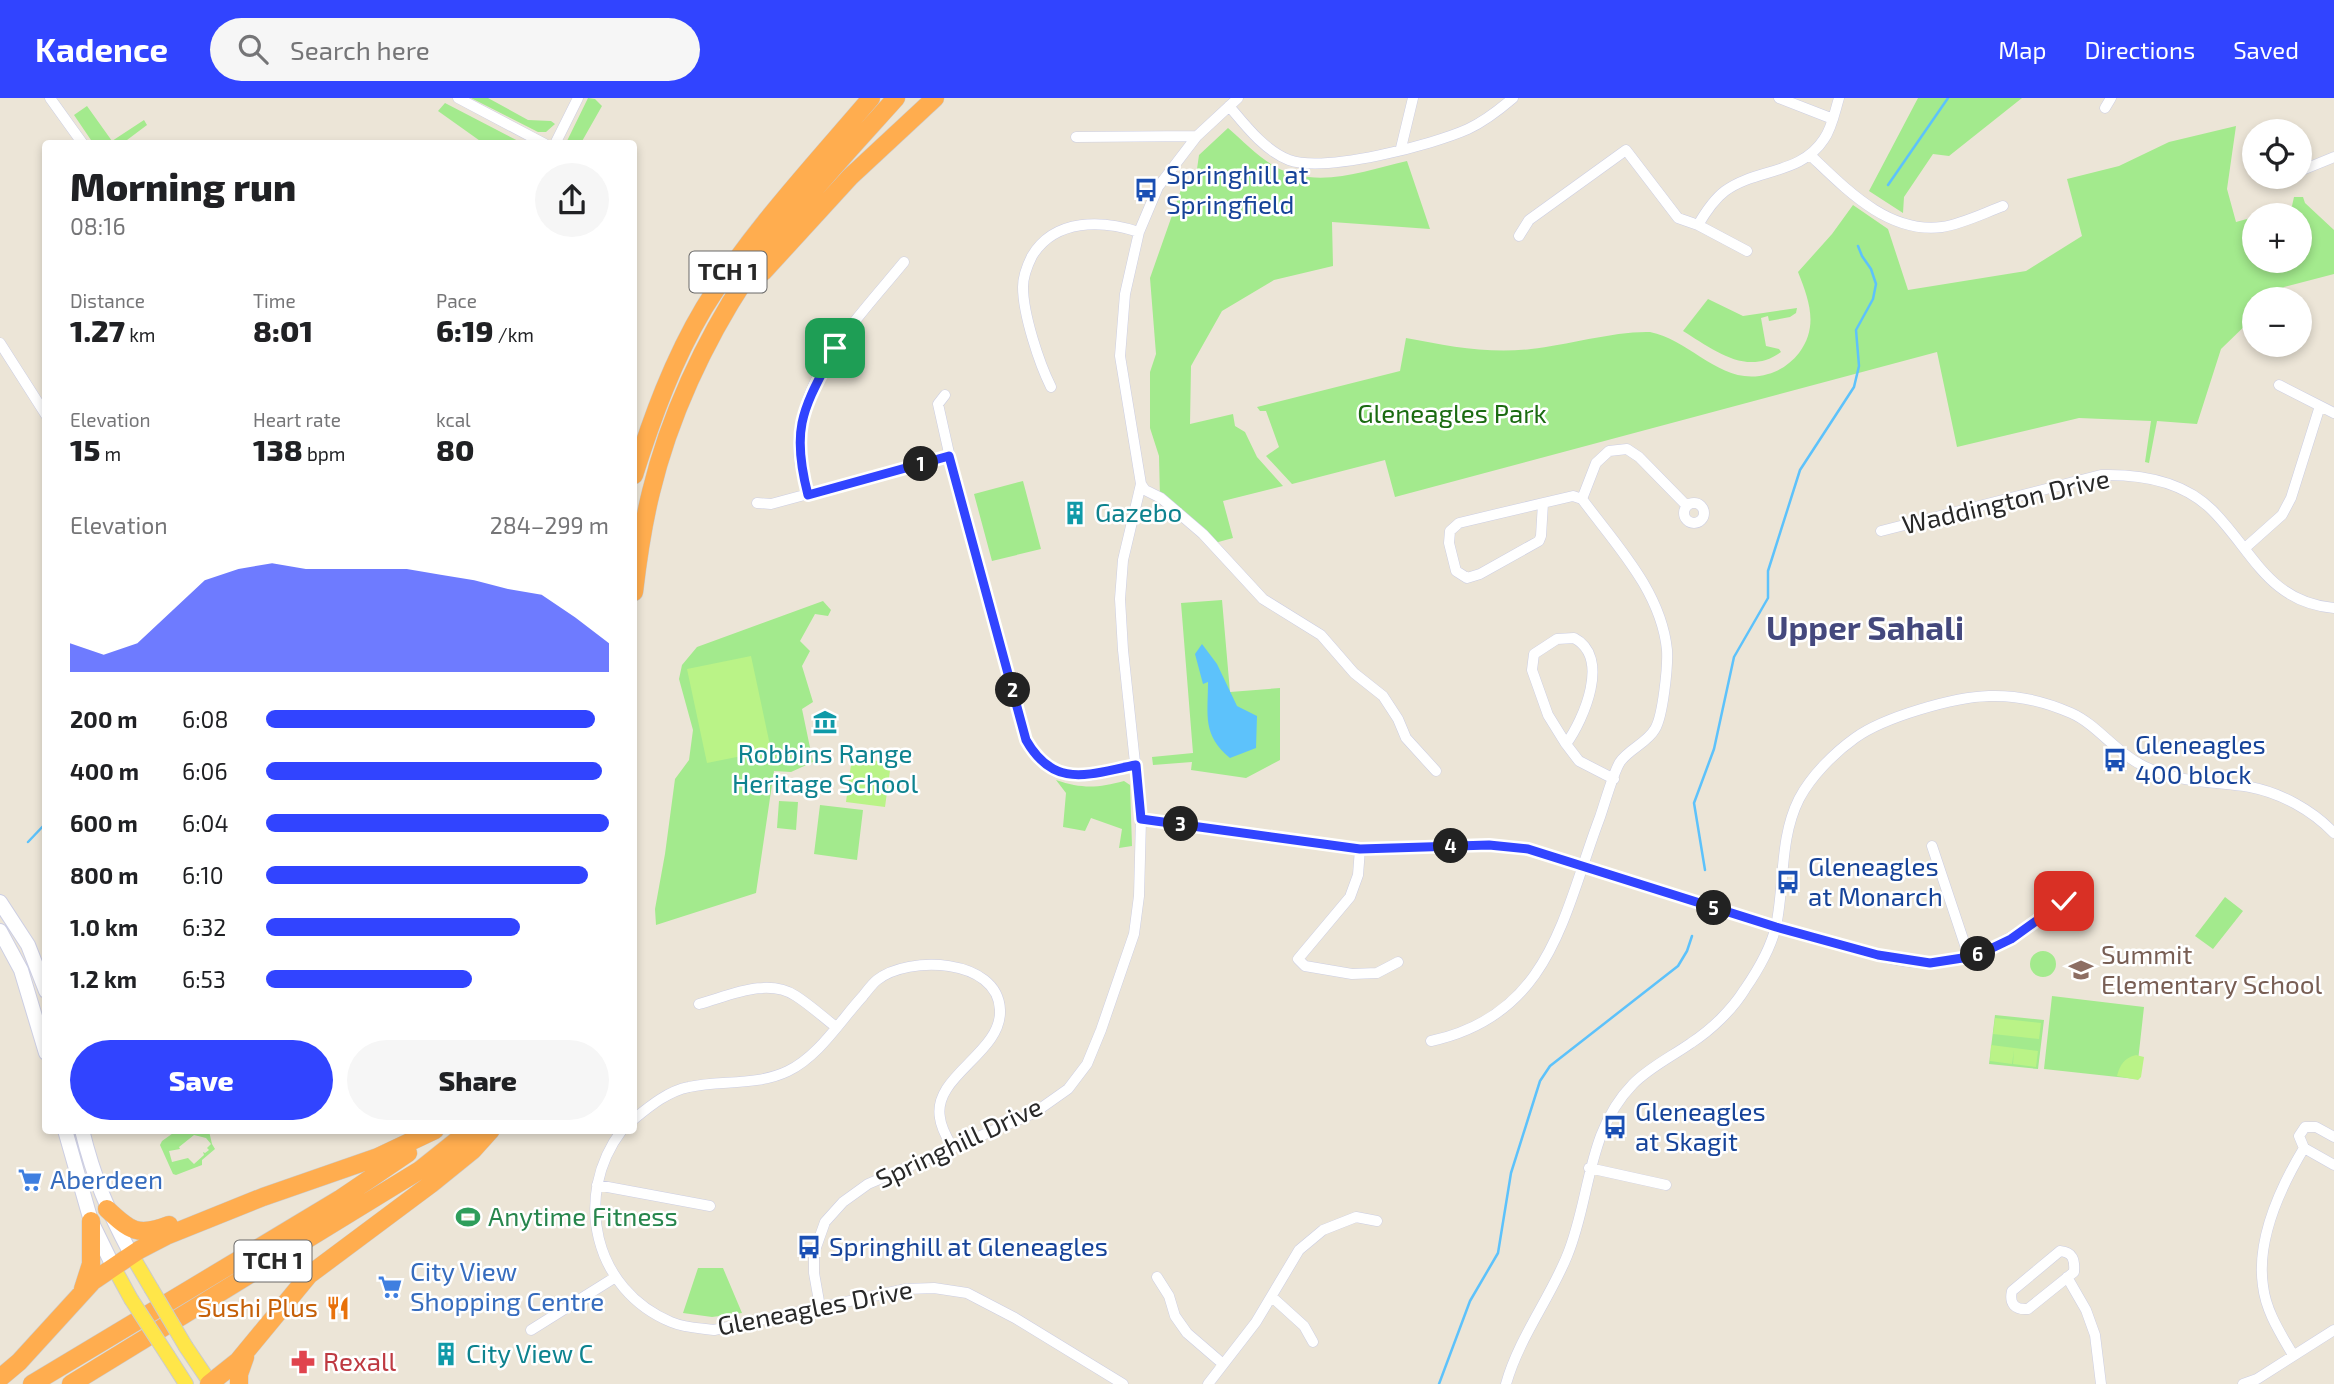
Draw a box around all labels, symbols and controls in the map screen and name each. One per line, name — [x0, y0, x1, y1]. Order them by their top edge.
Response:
search box — [210, 18, 700, 81]
text: Kadence — [35, 29, 168, 69]
icon: search — [234, 30, 272, 68]
text: Search here — [290, 34, 430, 65]
text: Map — [1998, 35, 2046, 64]
text: Directions — [2084, 35, 2195, 64]
text: Saved — [2233, 35, 2299, 64]
map controls — [2242, 119, 2312, 357]
button: locate — [2242, 119, 2312, 189]
place label: Springhill at Springfield — [1166, 158, 1309, 219]
text: Morning run — [70, 163, 296, 209]
button: share — [535, 163, 609, 237]
bus stop icon: Springhill at Springfield — [1132, 176, 1160, 204]
button: + — [2242, 203, 2312, 273]
text: 08:16 — [70, 212, 126, 240]
road number: TCH 1 — [690, 252, 766, 292]
button: − — [2242, 287, 2312, 357]
text: Distance — [70, 289, 145, 312]
text: Time — [253, 289, 296, 312]
text: Pace — [436, 289, 477, 312]
text: 1.27 — [70, 312, 125, 348]
text: 8:01 — [253, 312, 313, 348]
text: 6:19 — [436, 312, 494, 348]
pin — [805, 318, 865, 378]
text: km — [125, 323, 155, 346]
text: /km — [494, 323, 534, 346]
icon: arrive — [816, 329, 854, 367]
park label: Gleneagles Park — [1357, 397, 1547, 428]
text: Elevation — [70, 408, 151, 431]
text: Heart rate — [253, 408, 341, 431]
text: kcal — [436, 408, 471, 431]
text: 15 — [70, 431, 100, 467]
text: 138 — [253, 431, 303, 467]
text: 80 — [436, 431, 474, 467]
text: m — [100, 442, 121, 465]
text: bpm — [303, 442, 345, 465]
pin: 1 — [904, 446, 939, 482]
text: 1 — [916, 452, 925, 475]
street label: Waddington Drive — [1899, 462, 2112, 539]
place label: Gazebo — [1095, 496, 1182, 527]
building icon: Gazebo — [1061, 499, 1089, 527]
text: Elevation — [70, 511, 168, 539]
text: 284–299 m — [490, 511, 609, 539]
district label: Upper Sahali — [1766, 607, 1964, 647]
pin: 2 — [996, 672, 1030, 708]
text: 2 — [1007, 678, 1018, 701]
text: 200 m — [70, 705, 138, 733]
text: 6:08 — [182, 705, 228, 733]
museum icon: Robbins Range Heritage School — [811, 708, 839, 736]
place label: Gleneagles 400 block — [2135, 728, 2266, 789]
place label: Robbins Range Heritage School — [732, 737, 918, 798]
bus stop icon: Gleneagles 400 block — [2101, 746, 2129, 774]
text: 400 m — [70, 757, 139, 785]
text: 6:06 — [182, 757, 228, 785]
pin: 3 — [1164, 806, 1198, 842]
text: 600 m — [70, 809, 138, 837]
text: 6:04 — [182, 809, 229, 837]
text: 3 — [1175, 812, 1186, 835]
pin: 4 — [1434, 828, 1468, 864]
text: 4 — [1444, 834, 1457, 857]
place label: Gleneagles at Monarch — [1808, 850, 1943, 911]
text: 800 m — [70, 861, 139, 889]
text: 6:10 — [182, 861, 224, 889]
bus stop icon: Gleneagles at Monarch — [1774, 868, 1802, 896]
pin — [2034, 871, 2094, 931]
icon: check — [2045, 882, 2083, 920]
pin: 5 — [1696, 890, 1732, 926]
text: 5 — [1708, 896, 1719, 919]
text: 1.0 km — [70, 913, 138, 941]
text: 6:32 — [182, 913, 226, 941]
pin: 6 — [1960, 936, 1996, 972]
place label: Summit Elementary School — [2101, 938, 2323, 999]
text: 6 — [1972, 942, 1983, 965]
school or university icon: Summit Elementary School — [2067, 956, 2095, 984]
text: 1.2 km — [70, 965, 137, 993]
text: 6:53 — [182, 965, 226, 993]
button: Save — [70, 1040, 333, 1120]
button: Share — [347, 1040, 609, 1120]
street label: Springhill Drive — [870, 1090, 1046, 1194]
place label: Gleneagles at Skagit — [1635, 1095, 1766, 1156]
bus stop icon: Gleneagles at Skagit — [1601, 1113, 1629, 1141]
place label: Aberdeen — [50, 1163, 163, 1194]
supermarket icon: Aberdeen — [16, 1166, 44, 1194]
place label: Anytime Fitness — [488, 1200, 678, 1231]
sports icon: Anytime Fitness — [454, 1203, 482, 1231]
place label: Springhill at Gleneagles — [829, 1230, 1108, 1261]
bus stop icon: Springhill at Gleneagles — [795, 1233, 823, 1261]
road number: TCH 1 — [234, 1240, 312, 1282]
place label: City View Shopping Centre — [410, 1255, 604, 1316]
street label: Gleneagles Drive — [714, 1272, 915, 1341]
supermarket icon: City View Shopping Centre — [376, 1273, 404, 1301]
place label: Sushi Plus — [197, 1291, 318, 1322]
restaurant icon: Sushi Plus — [324, 1294, 352, 1322]
place label: City View C — [466, 1337, 593, 1368]
building icon: City View C — [432, 1340, 460, 1368]
place label: Rexall — [323, 1345, 397, 1376]
pharmacy icon: Rexall — [289, 1348, 317, 1376]

